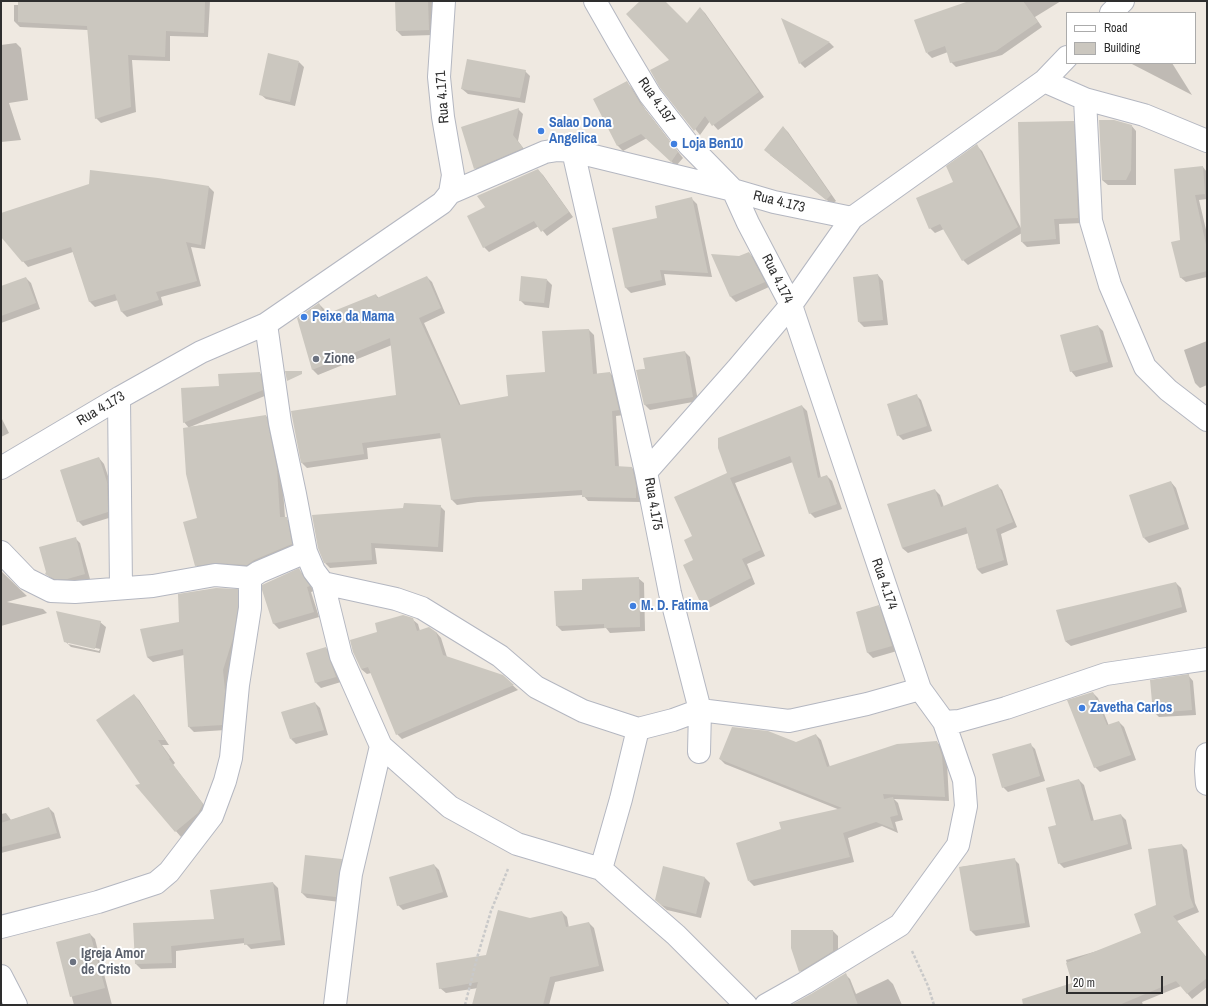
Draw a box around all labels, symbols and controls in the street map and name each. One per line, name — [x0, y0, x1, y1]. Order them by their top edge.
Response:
legend — [1066, 12, 1196, 64]
text: Road — [1104, 20, 1128, 36]
text: Building — [1104, 40, 1140, 56]
street label: Rua 4.171 — [433, 70, 453, 124]
street label: Rua 4.197 — [634, 74, 678, 128]
place label: Salao Dona Angelica — [549, 115, 612, 148]
marker: Salao Dona Angelica — [536, 126, 546, 136]
place label: Loja Ben10 — [682, 136, 743, 152]
marker: Loja Ben10 — [669, 139, 679, 149]
street label: Rua 4.173 — [751, 187, 807, 217]
street label: Rua 4.174 — [757, 252, 797, 306]
place label: Peixe da Mama — [312, 309, 394, 325]
marker: Peixe da Mama — [299, 312, 309, 322]
place label: Zione — [324, 351, 355, 367]
marker: Zione — [311, 354, 321, 364]
street label: Rua 4.173 — [74, 388, 128, 430]
street label: Rua 4.175 — [640, 476, 666, 532]
street label: Rua 4.174 — [867, 556, 901, 612]
place label: M. D. Fatima — [641, 598, 708, 614]
marker: M. D. Fatima — [628, 601, 638, 611]
place label: Zavetha Carlos — [1090, 700, 1172, 716]
marker: Zavetha Carlos — [1077, 703, 1087, 713]
place label: Igreja Amor de Cristo — [81, 946, 145, 978]
marker: Igreja Amor de Cristo — [68, 957, 78, 967]
scale bar — [1068, 968, 1165, 994]
text: 20 m — [1073, 975, 1095, 991]

